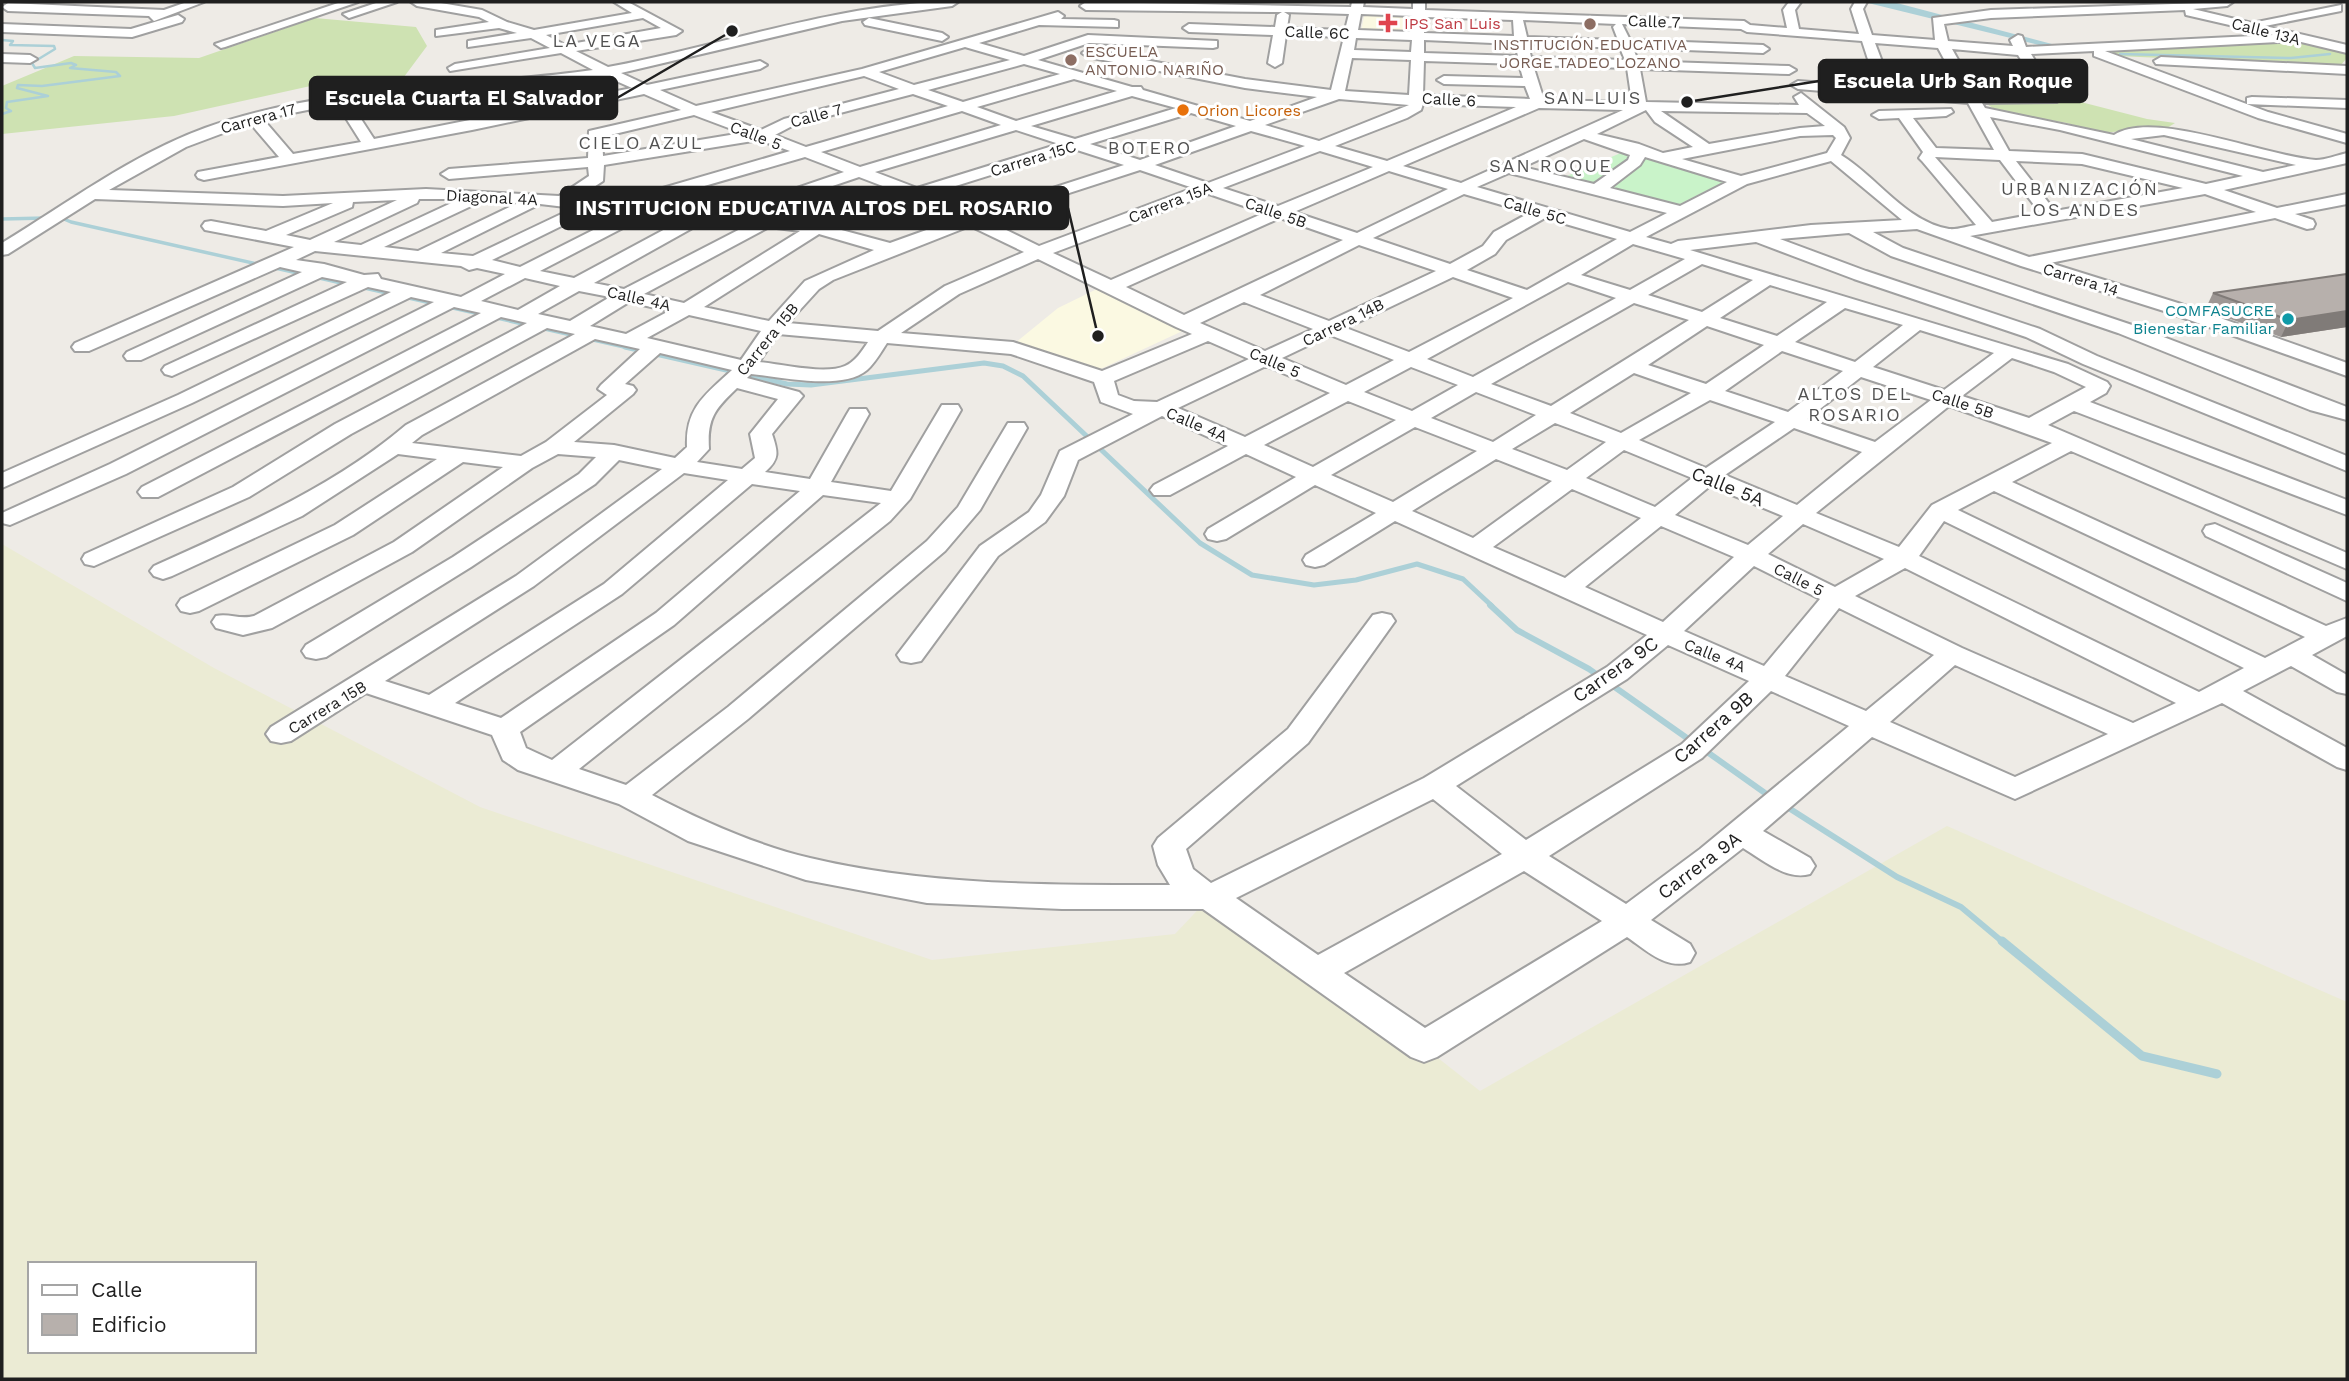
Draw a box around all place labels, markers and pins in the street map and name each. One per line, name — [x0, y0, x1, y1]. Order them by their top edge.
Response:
marker: IPS San Luis — [1378, 13, 1398, 33]
place label: IPS San Luis — [1404, 14, 1501, 33]
marker: INSTITUCIÓN EDUCATIVA JORGE TADEO LOZANO — [1582, 16, 1598, 32]
place label: INSTITUCIÓN EDUCATIVA JORGE TADEO LOZANO — [1493, 35, 1687, 72]
place label: ESCUELA ANTONIO NARIÑO — [1085, 42, 1224, 79]
marker: ESCUELA ANTONIO NARIÑO — [1063, 52, 1079, 68]
callout: Escuela Urb San Roque — [1819, 60, 2087, 102]
callout: Escuela Cuarta El Salvador — [310, 77, 617, 119]
place label: Orion Licores — [1197, 101, 1301, 120]
marker: Orion Licores — [1175, 102, 1191, 118]
callout: INSTITUCION EDUCATIVA ALTOS DEL ROSARIO — [561, 187, 1068, 229]
place label: COMFASUCRE Bienestar Familiar — [2133, 301, 2274, 338]
marker: COMFASUCRE Bienestar Familiar — [2280, 311, 2296, 327]

